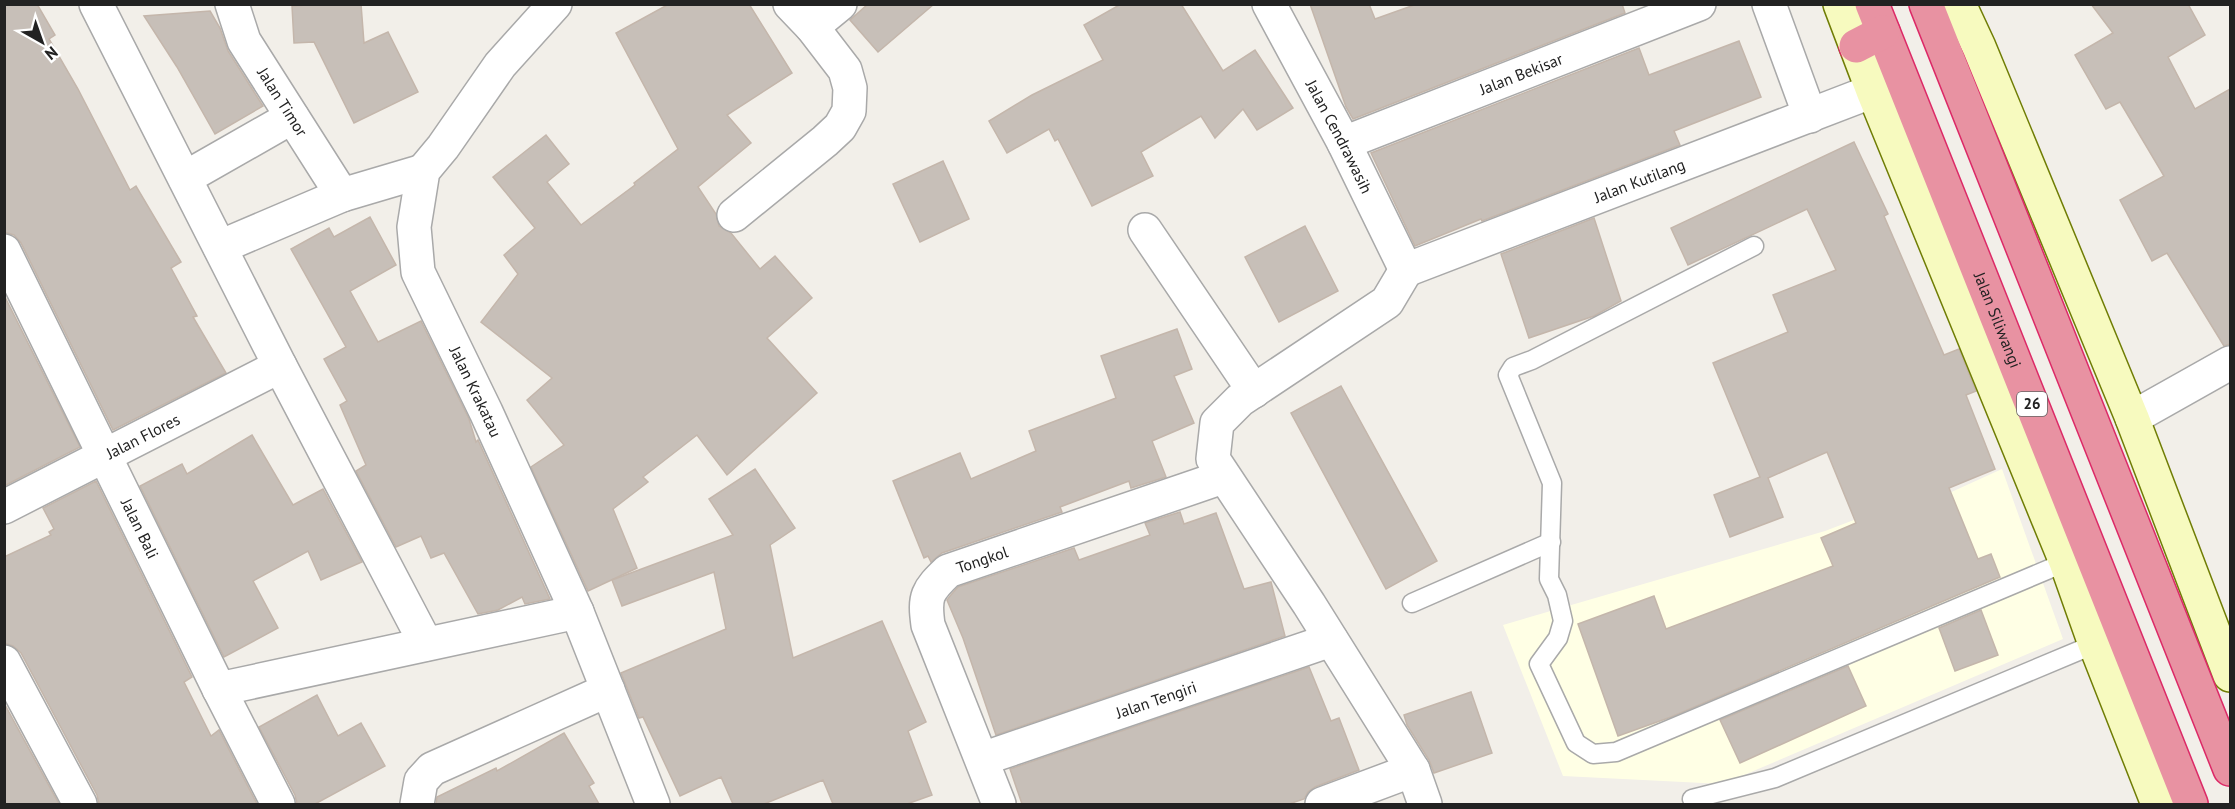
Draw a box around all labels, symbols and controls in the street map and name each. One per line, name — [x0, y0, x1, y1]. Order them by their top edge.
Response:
north arrow — [12, 12, 72, 72]
text: N — [41, 42, 62, 65]
street label: Jalan Bekisar — [1475, 48, 1566, 99]
street label: Jalan Timor — [253, 63, 312, 141]
street label: Jalan Cendrawasih — [1301, 75, 1377, 197]
street label: Jalan Kutilang — [1590, 154, 1688, 207]
street label: Jalan Siliwangi — [1969, 268, 2026, 371]
street label: Jalan Krakatau — [445, 342, 506, 440]
road number: 26 — [2017, 392, 2047, 416]
street label: Jalan Flores — [102, 409, 183, 464]
street label: Jalan Bali — [117, 494, 163, 562]
street label: Tongkol — [953, 541, 1011, 577]
street label: Jalan Tengiri — [1112, 677, 1199, 723]

